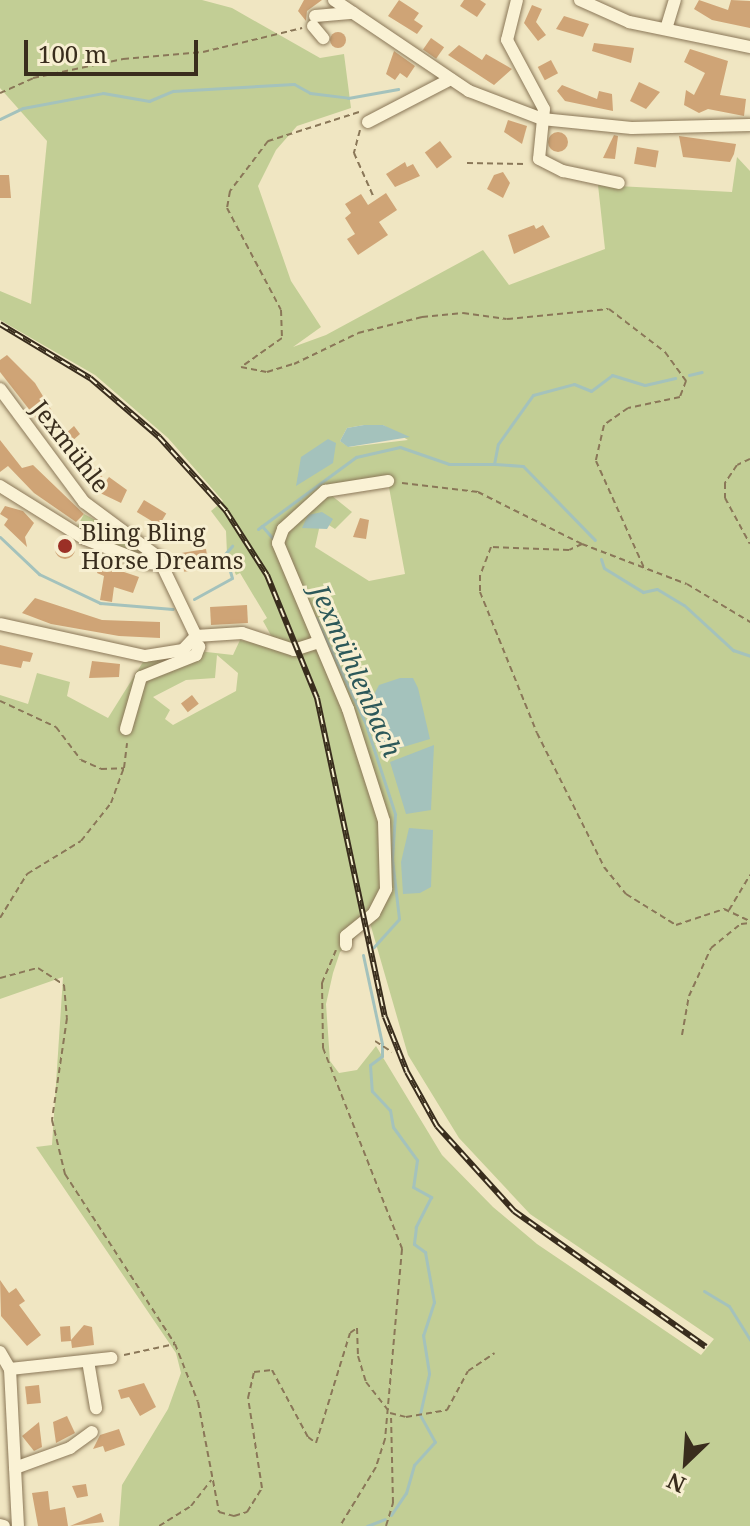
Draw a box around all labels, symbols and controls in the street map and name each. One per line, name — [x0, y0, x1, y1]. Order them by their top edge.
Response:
scale bar — [28, 24, 202, 74]
text: 100 m — [38, 37, 107, 70]
street label: Jexmühle — [26, 394, 116, 498]
place label: Bling Bling Horse Dreams — [81, 518, 244, 574]
marker: Bling Bling Horse Dreams — [56, 537, 74, 555]
water label: Jexmühlenbach — [304, 580, 408, 762]
north arrow — [646, 1422, 726, 1502]
text: N — [662, 1466, 690, 1501]

